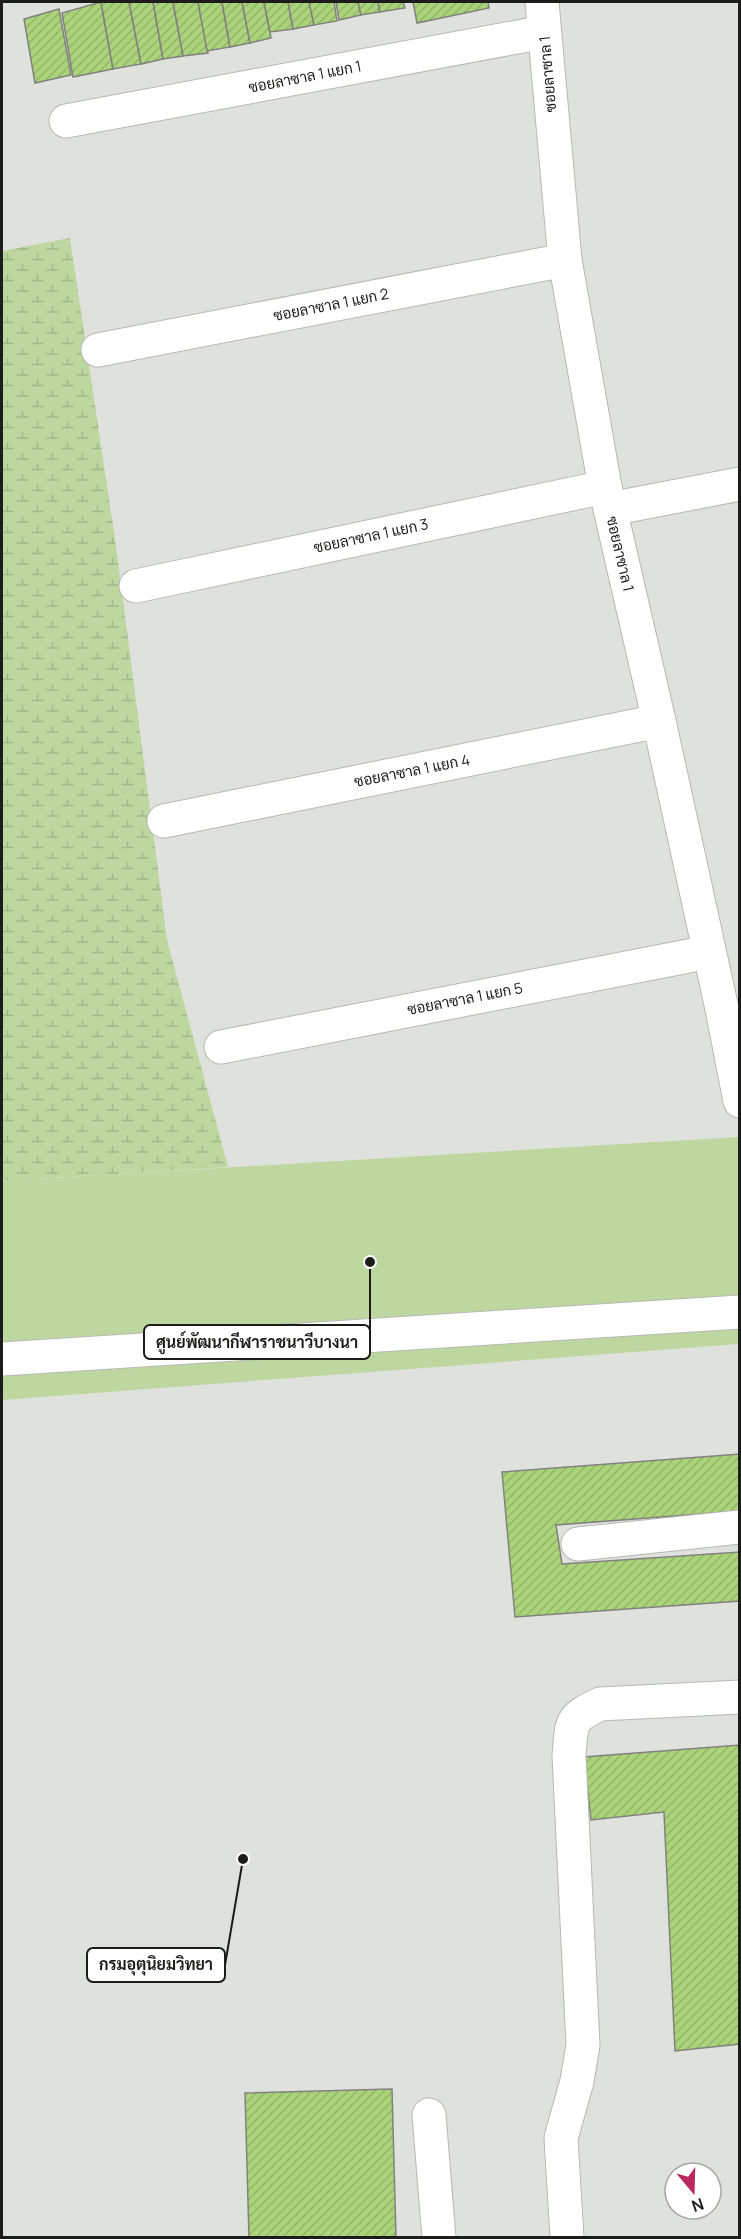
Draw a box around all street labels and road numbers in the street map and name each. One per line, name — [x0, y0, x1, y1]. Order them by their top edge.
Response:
street label: ซอยลาซาล 1 — [534, 35, 561, 113]
street label: ซอยลาซาล 1 แยก 1 — [247, 55, 363, 98]
street label: ซอยลาซาล 1 แยก 2 — [271, 283, 390, 326]
street label: ซอยลาซาล 1 แยก 3 — [312, 513, 430, 558]
street label: ซอยลาซาล 1 — [602, 514, 639, 594]
street label: ซอยลาซาล 1 แยก 4 — [352, 749, 472, 792]
street label: ซอยลาซาล 1 แยก 5 — [405, 977, 524, 1020]

